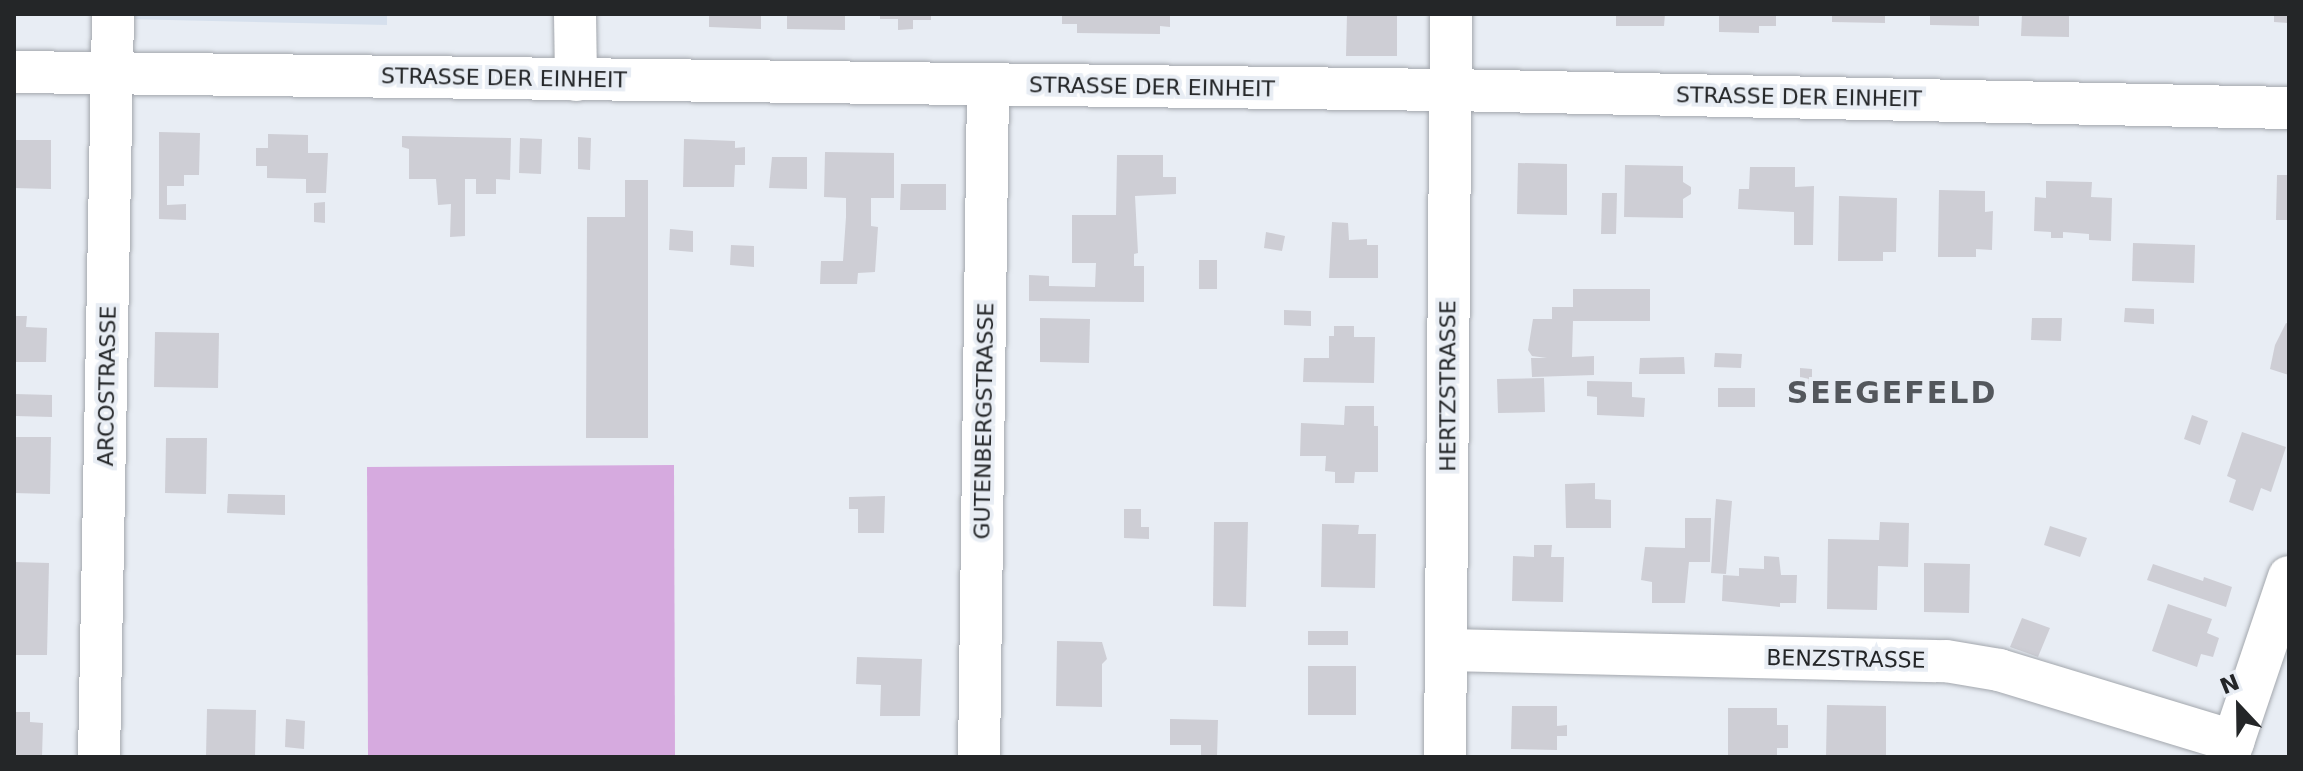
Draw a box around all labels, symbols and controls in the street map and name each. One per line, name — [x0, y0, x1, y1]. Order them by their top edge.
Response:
street label: STRASSE DER EINHEIT — [381, 63, 627, 93]
street label: STRASSE DER EINHEIT — [1029, 72, 1275, 102]
street label: STRASSE DER EINHEIT — [1676, 82, 1922, 112]
street label: HERTZSTRASSE — [1435, 300, 1461, 472]
street label: GUTENBERGSTRASSE — [969, 302, 999, 540]
street label: ARCOSTRASSE — [92, 305, 122, 467]
district label: SEEGEFELD — [1787, 375, 1997, 411]
street label: BENZSTRASSE — [1766, 644, 1926, 674]
north arrow — [2199, 667, 2279, 747]
text: N — [2217, 669, 2243, 699]

